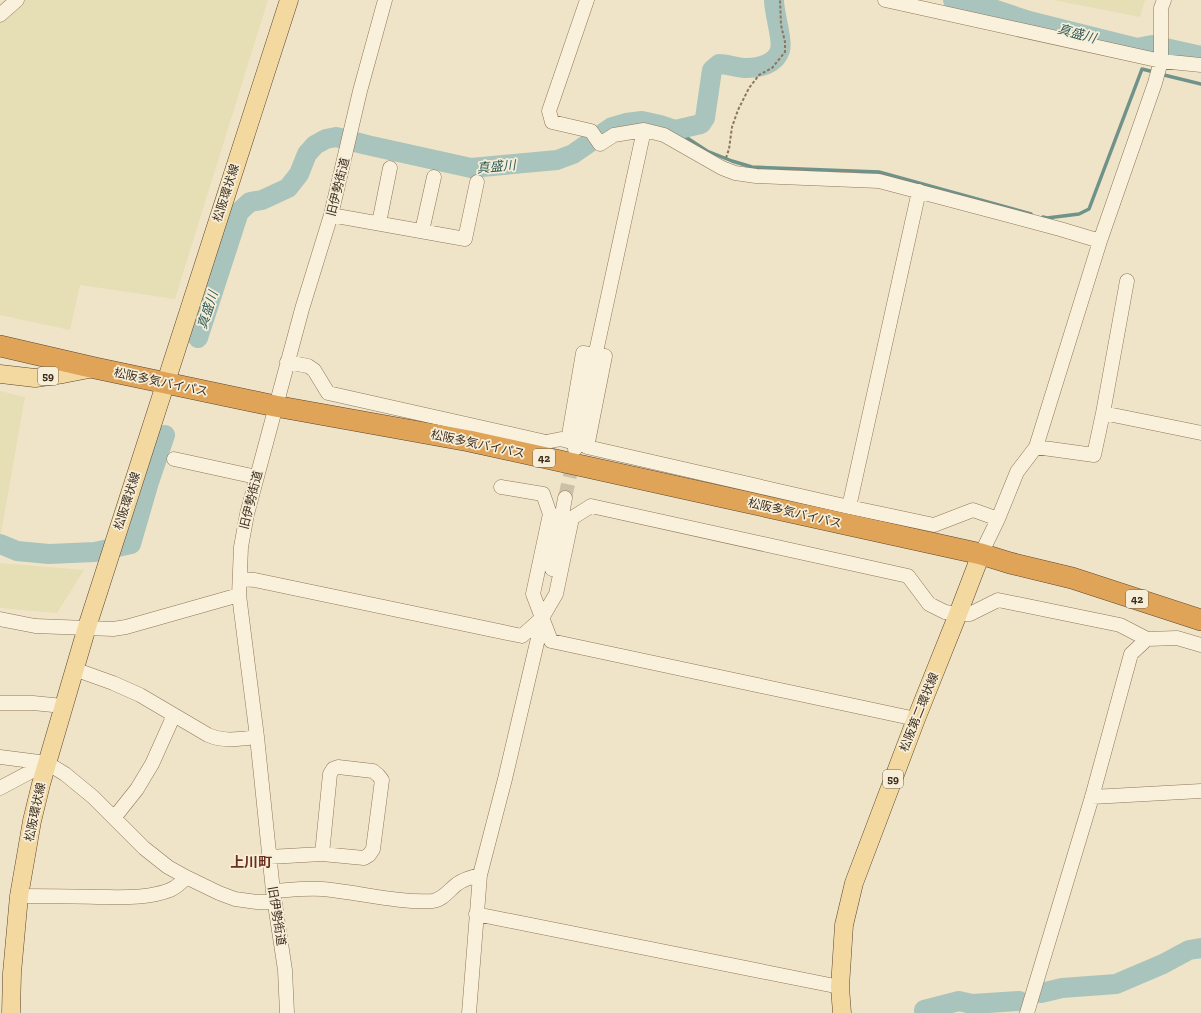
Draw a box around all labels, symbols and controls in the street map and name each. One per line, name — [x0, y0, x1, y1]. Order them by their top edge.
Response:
water label: 真盛川 — [1056, 21, 1100, 46]
street label: 旧伊勢街道 — [324, 156, 352, 218]
water label: 真盛川 — [476, 157, 518, 176]
street label: 松阪環状線 — [210, 162, 242, 224]
water label: 真盛川 — [194, 287, 221, 331]
street label: 松阪多気バイパス — [113, 365, 209, 399]
road number: 59 — [38, 367, 58, 385]
street label: 松阪多気バイパス — [430, 427, 526, 461]
road number: 42 — [533, 449, 555, 467]
street label: 旧伊勢街道 — [237, 469, 265, 531]
street label: 松阪環状線 — [111, 470, 143, 532]
street label: 松阪多気バイパス — [747, 495, 843, 531]
road number: 42 — [1126, 590, 1148, 608]
street label: 松阪第二環状線 — [897, 670, 941, 754]
road number: 59 — [883, 770, 903, 788]
street label: 松阪環状線 — [22, 781, 48, 843]
district label: 上川町 — [230, 854, 272, 871]
street label: 旧伊勢街道 — [265, 885, 289, 947]

